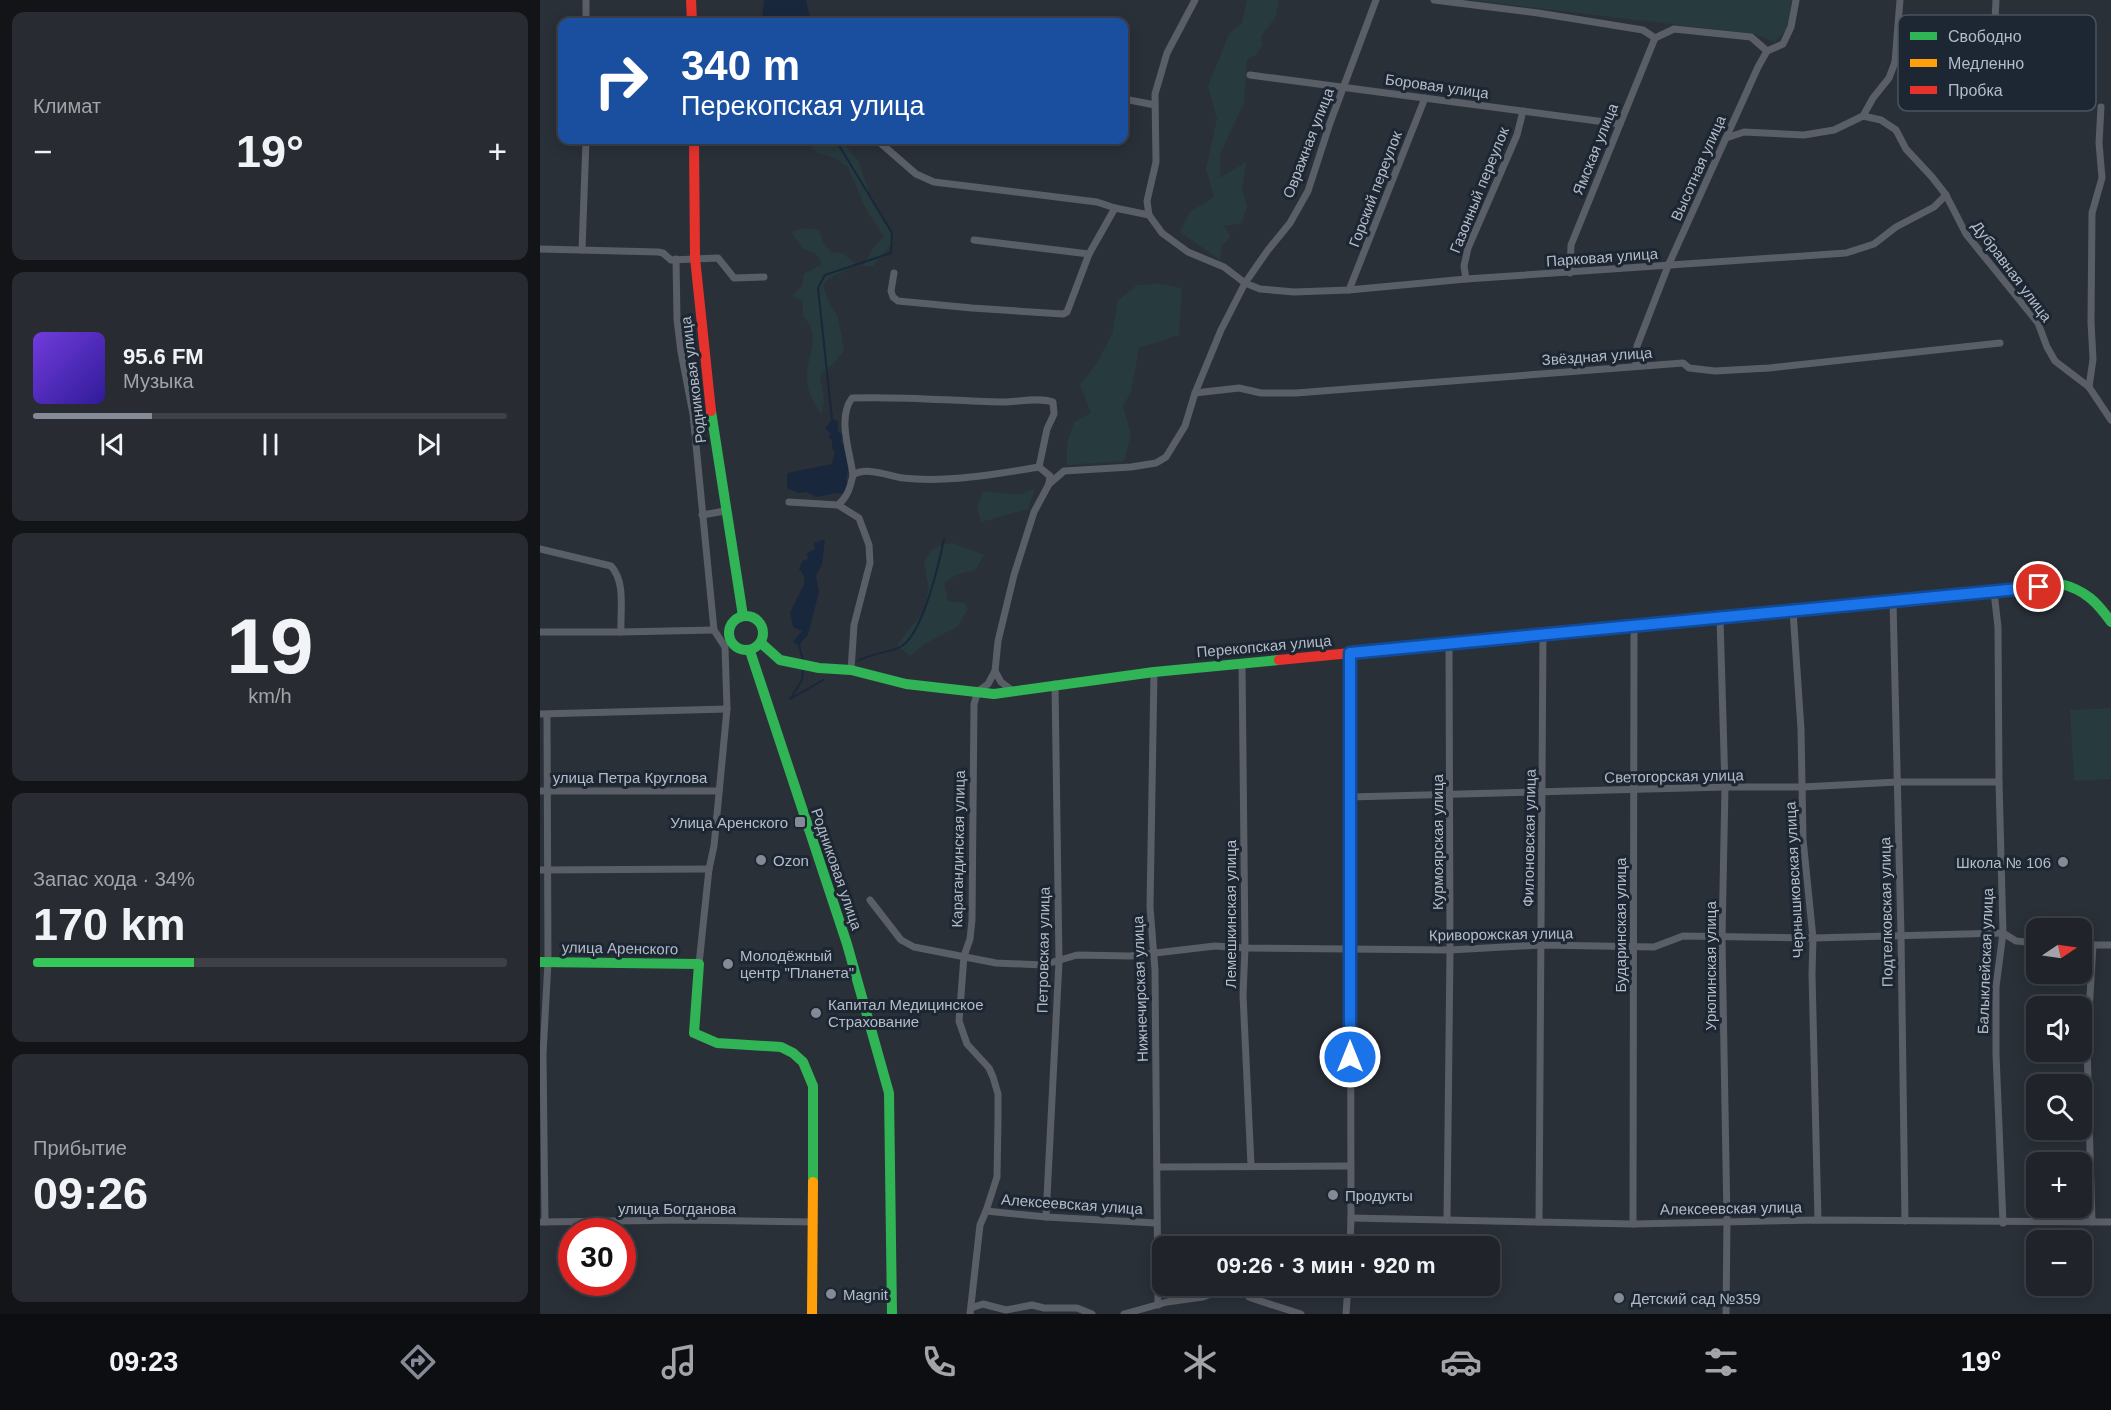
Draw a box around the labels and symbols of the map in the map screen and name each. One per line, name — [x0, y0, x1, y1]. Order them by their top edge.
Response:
legend — [1898, 15, 2096, 111]
text: Свободно — [1948, 28, 2022, 45]
text: Медленно — [1948, 55, 2024, 72]
street label: Боровая улица — [1384, 70, 1491, 102]
text: Пробка — [1948, 82, 2003, 99]
street label: Овражная улица — [1279, 85, 1337, 200]
street label: Ямская улица — [1569, 100, 1621, 197]
street label: Высотная улица — [1667, 112, 1729, 223]
street label: Газонный переулок — [1446, 124, 1512, 255]
street label: Горский переулок — [1345, 128, 1405, 249]
street label: Дубравная улица — [1969, 217, 2056, 325]
street label: Парковая улица — [1545, 245, 1659, 269]
street label: Родниковая улица — [677, 315, 709, 444]
street label: Звёздная улица — [1541, 344, 1654, 368]
pin — [2013, 561, 2064, 612]
street label: Перекопская улица — [1196, 632, 1333, 660]
street label: Светогорская улица — [1604, 766, 1745, 786]
street label: Филоновская улица — [1519, 768, 1539, 907]
street label: улица Петра Круглова — [553, 769, 708, 786]
street label: Карагандинская улица — [948, 770, 968, 928]
street label: Курмоярская улица — [1429, 773, 1446, 910]
street label: Чернышковская улица — [1781, 801, 1807, 959]
street label: Родниковая улица — [808, 806, 866, 933]
place label: Улица Аренского — [670, 814, 788, 831]
marker: Улица Аренского — [793, 815, 807, 829]
street label: Подтелковская улица — [1876, 836, 1896, 987]
street label: Лемешкинская улица — [1222, 839, 1239, 988]
place label: Ozon — [773, 852, 809, 869]
marker: Ozon — [754, 853, 768, 867]
place label: Школа № 106 — [1956, 854, 2051, 871]
marker: Школа № 106 — [2056, 855, 2070, 869]
street label: Бударинская улица — [1612, 857, 1629, 992]
street label: Петровская улица — [1033, 886, 1053, 1013]
street label: Балыклейская улица — [1974, 887, 1996, 1034]
street label: Урюпинская улица — [1702, 901, 1719, 1031]
street label: Нижнечирская улица — [1129, 915, 1151, 1062]
north arrow — [2026, 918, 2092, 984]
street label: Криворожская улица — [1429, 924, 1574, 944]
street label: улица Аренского — [562, 938, 678, 958]
place label: Молодёжный центр "Планета" — [740, 947, 854, 981]
marker: Молодёжный центр "Планета" — [721, 957, 735, 971]
place label: Капитал Медицинское Страхование — [828, 996, 984, 1030]
marker: Капитал Медицинское Страхование — [809, 1006, 823, 1020]
position arrow — [1318, 1025, 1382, 1089]
place label: Продукты — [1345, 1187, 1413, 1204]
marker: Продукты — [1326, 1188, 1340, 1202]
street label: Алексеевская улица — [1001, 1191, 1144, 1217]
street label: Алексеевская улица — [1660, 1198, 1803, 1218]
street label: улица Богданова — [618, 1200, 737, 1217]
speed limit sign: 30 — [558, 1218, 636, 1296]
place label: Magnit — [843, 1286, 889, 1303]
marker: Magnit — [824, 1287, 838, 1301]
place label: Детский сад №359 — [1631, 1290, 1761, 1307]
marker: Детский сад №359 — [1612, 1291, 1626, 1305]

